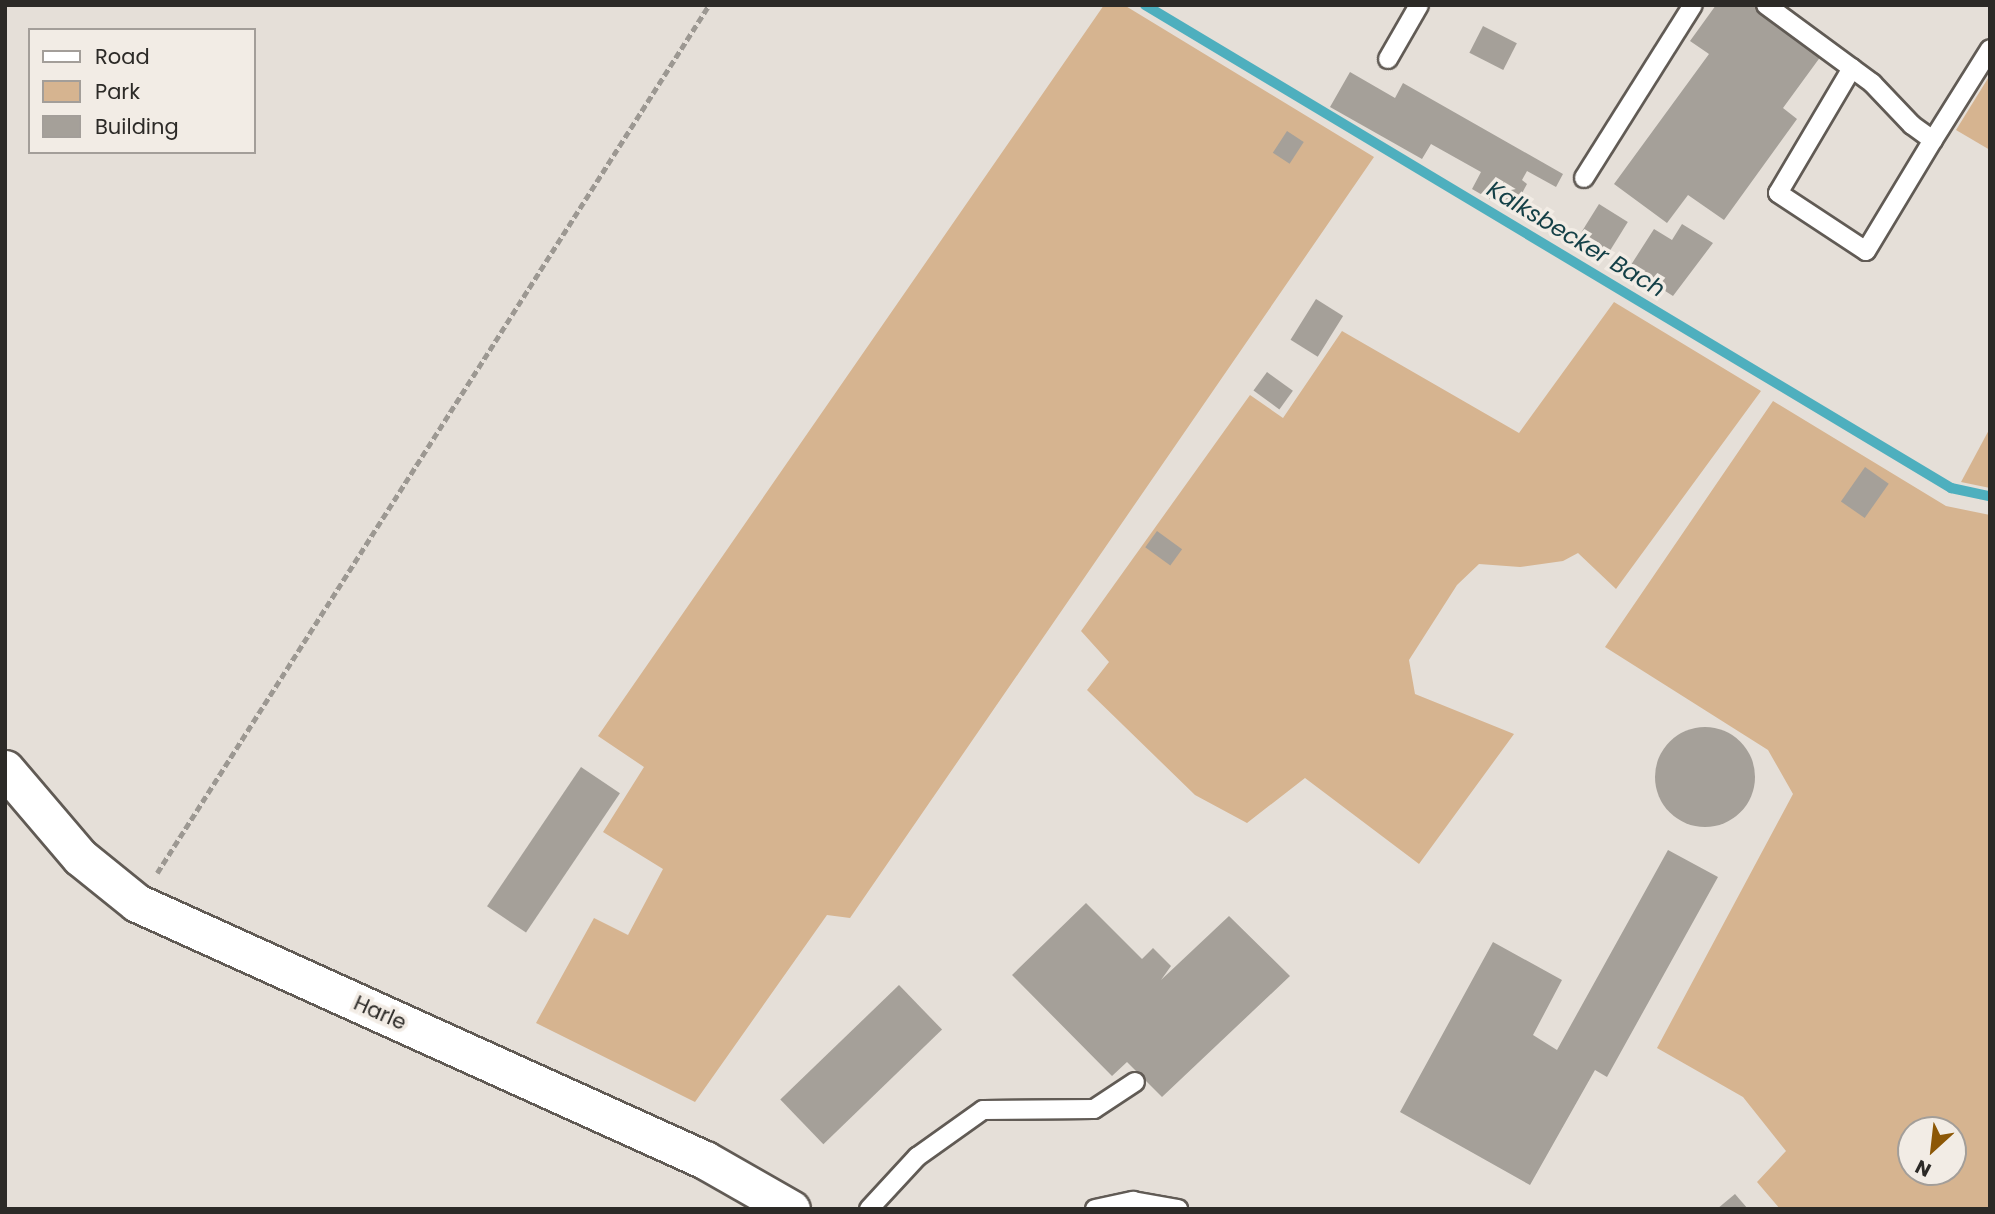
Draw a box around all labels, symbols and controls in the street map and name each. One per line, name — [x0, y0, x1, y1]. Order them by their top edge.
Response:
legend — [28, 28, 256, 154]
text: Road — [95, 42, 150, 71]
text: Park — [95, 77, 140, 106]
text: Building — [95, 112, 179, 141]
water label: Kalksbecker Bach — [1482, 175, 1670, 303]
street label: Harle — [350, 990, 410, 1036]
north arrow — [1897, 1116, 1967, 1186]
text: N — [1911, 1153, 1936, 1184]

